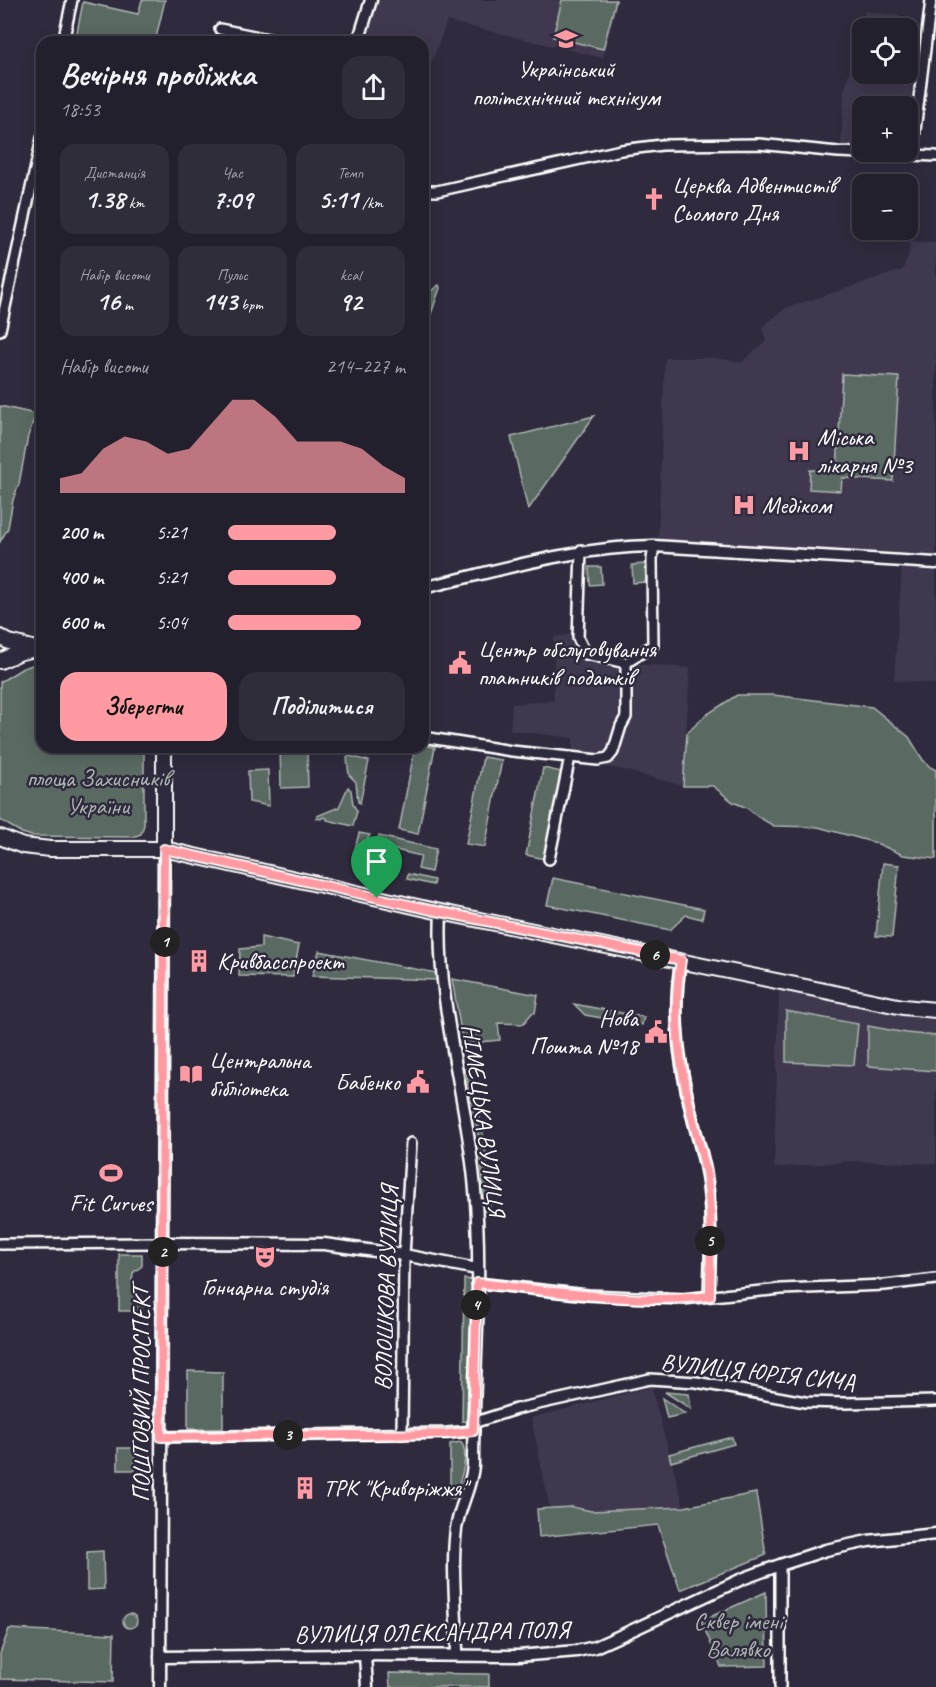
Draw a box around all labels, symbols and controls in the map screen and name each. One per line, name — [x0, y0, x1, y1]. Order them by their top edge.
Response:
map controls — [852, 18, 918, 240]
button: locate — [852, 18, 918, 84]
school or university icon: Український політехнічний технікум — [553, 26, 579, 52]
text: Вечірня пробіжка — [60, 53, 255, 95]
place label: Український політехнічний технікум — [472, 54, 662, 112]
button: share — [342, 56, 405, 119]
button: + — [852, 96, 918, 162]
text: 18:53 — [60, 97, 100, 122]
text: Дистанція — [84, 163, 145, 183]
text: Час — [222, 163, 243, 183]
text: Темп — [338, 163, 363, 183]
place label: Церква Адвентистів Сьомого Дня — [672, 170, 842, 228]
button: − — [852, 174, 918, 240]
text: 1.38 — [85, 183, 125, 216]
text: 7:09 — [213, 183, 252, 216]
text: 5:11 — [318, 183, 358, 216]
church icon: Церква Адвентистів Сьомого Дня — [641, 186, 667, 212]
text: km — [125, 193, 144, 213]
text: /km — [358, 193, 383, 213]
text: Набір висоти — [80, 265, 149, 285]
text: Пульс — [217, 265, 248, 285]
text: kcal — [340, 265, 361, 285]
text: 16 — [96, 285, 120, 318]
text: 143 — [202, 285, 237, 318]
text: 92 — [339, 285, 362, 318]
text: m — [120, 295, 133, 315]
text: bpm — [237, 295, 263, 315]
text: Набір висоти — [60, 354, 147, 379]
text: 214–227 m — [326, 354, 405, 379]
place label: Міська лікарня №3 — [817, 422, 914, 480]
hospital icon: Міська лікарня №3 — [786, 438, 812, 464]
place label: Медіком — [762, 490, 833, 520]
hospital icon: Медіком — [731, 492, 757, 518]
text: 200 m — [60, 520, 103, 545]
text: 5:21 — [156, 520, 187, 545]
text: 400 m — [60, 565, 103, 590]
text: 5:21 — [156, 565, 187, 590]
text: 600 m — [60, 610, 104, 635]
text: 5:04 — [156, 610, 187, 635]
place label: Центр обслуговування платників податків — [478, 634, 658, 692]
public building icon: Центр обслуговування платників податків — [447, 650, 473, 676]
button: Зберегти — [60, 672, 227, 741]
button: Поділитися — [239, 672, 405, 741]
park label: площа Захисників України — [26, 763, 175, 821]
pin — [351, 836, 402, 898]
icon: arrive — [360, 845, 393, 878]
pin: 1 — [150, 927, 180, 957]
text: 1 — [161, 932, 169, 952]
pin: 6 — [640, 940, 670, 970]
text: 6 — [651, 945, 659, 965]
place label: Кривбасспроект — [217, 946, 344, 976]
building icon: Кривбасспроект — [186, 948, 212, 974]
place label: Нова Пошта №18 — [530, 1003, 640, 1061]
public building icon: Нова Пошта №18 — [643, 1019, 669, 1045]
street label: НІМЕЦЬКА ВУЛИЦЯ — [456, 1022, 513, 1222]
place label: Центральна бібліотека — [209, 1045, 313, 1103]
library icon: Центральна бібліотека — [178, 1061, 204, 1087]
place label: Бабенко — [335, 1067, 402, 1097]
public building icon: Бабенко — [405, 1069, 431, 1095]
sports icon: Fit Curves — [98, 1160, 124, 1186]
street label: ВОЛОШКОВА ВУЛИЦЯ — [367, 1181, 405, 1391]
place label: Fit Curves — [70, 1188, 155, 1218]
pin: 5 — [695, 1226, 725, 1256]
text: 5 — [707, 1231, 713, 1251]
pin: 2 — [148, 1237, 178, 1267]
text: 2 — [159, 1242, 167, 1262]
theatre icon: Гончарна студія — [252, 1244, 278, 1270]
place label: Гончарна студія — [202, 1272, 330, 1302]
street label: ПОШТОВИЙ ПРОСПЕКТ — [126, 1280, 156, 1502]
pin: 4 — [461, 1290, 491, 1320]
text: 4 — [472, 1295, 480, 1315]
street label: ВУЛИЦЯ ЮРІЯ СИЧА — [660, 1347, 857, 1397]
pin: 3 — [273, 1420, 303, 1450]
text: 3 — [284, 1425, 292, 1445]
place label: ТРК "Криворіжжя" — [323, 1473, 472, 1503]
building icon: ТРК "Криворіжжя" — [292, 1475, 318, 1501]
park label: Сквер імені Валявкo — [694, 1606, 785, 1664]
street label: ВУЛИЦЯ ОЛЕКСАНДРА ПОЛЯ — [294, 1615, 573, 1649]

